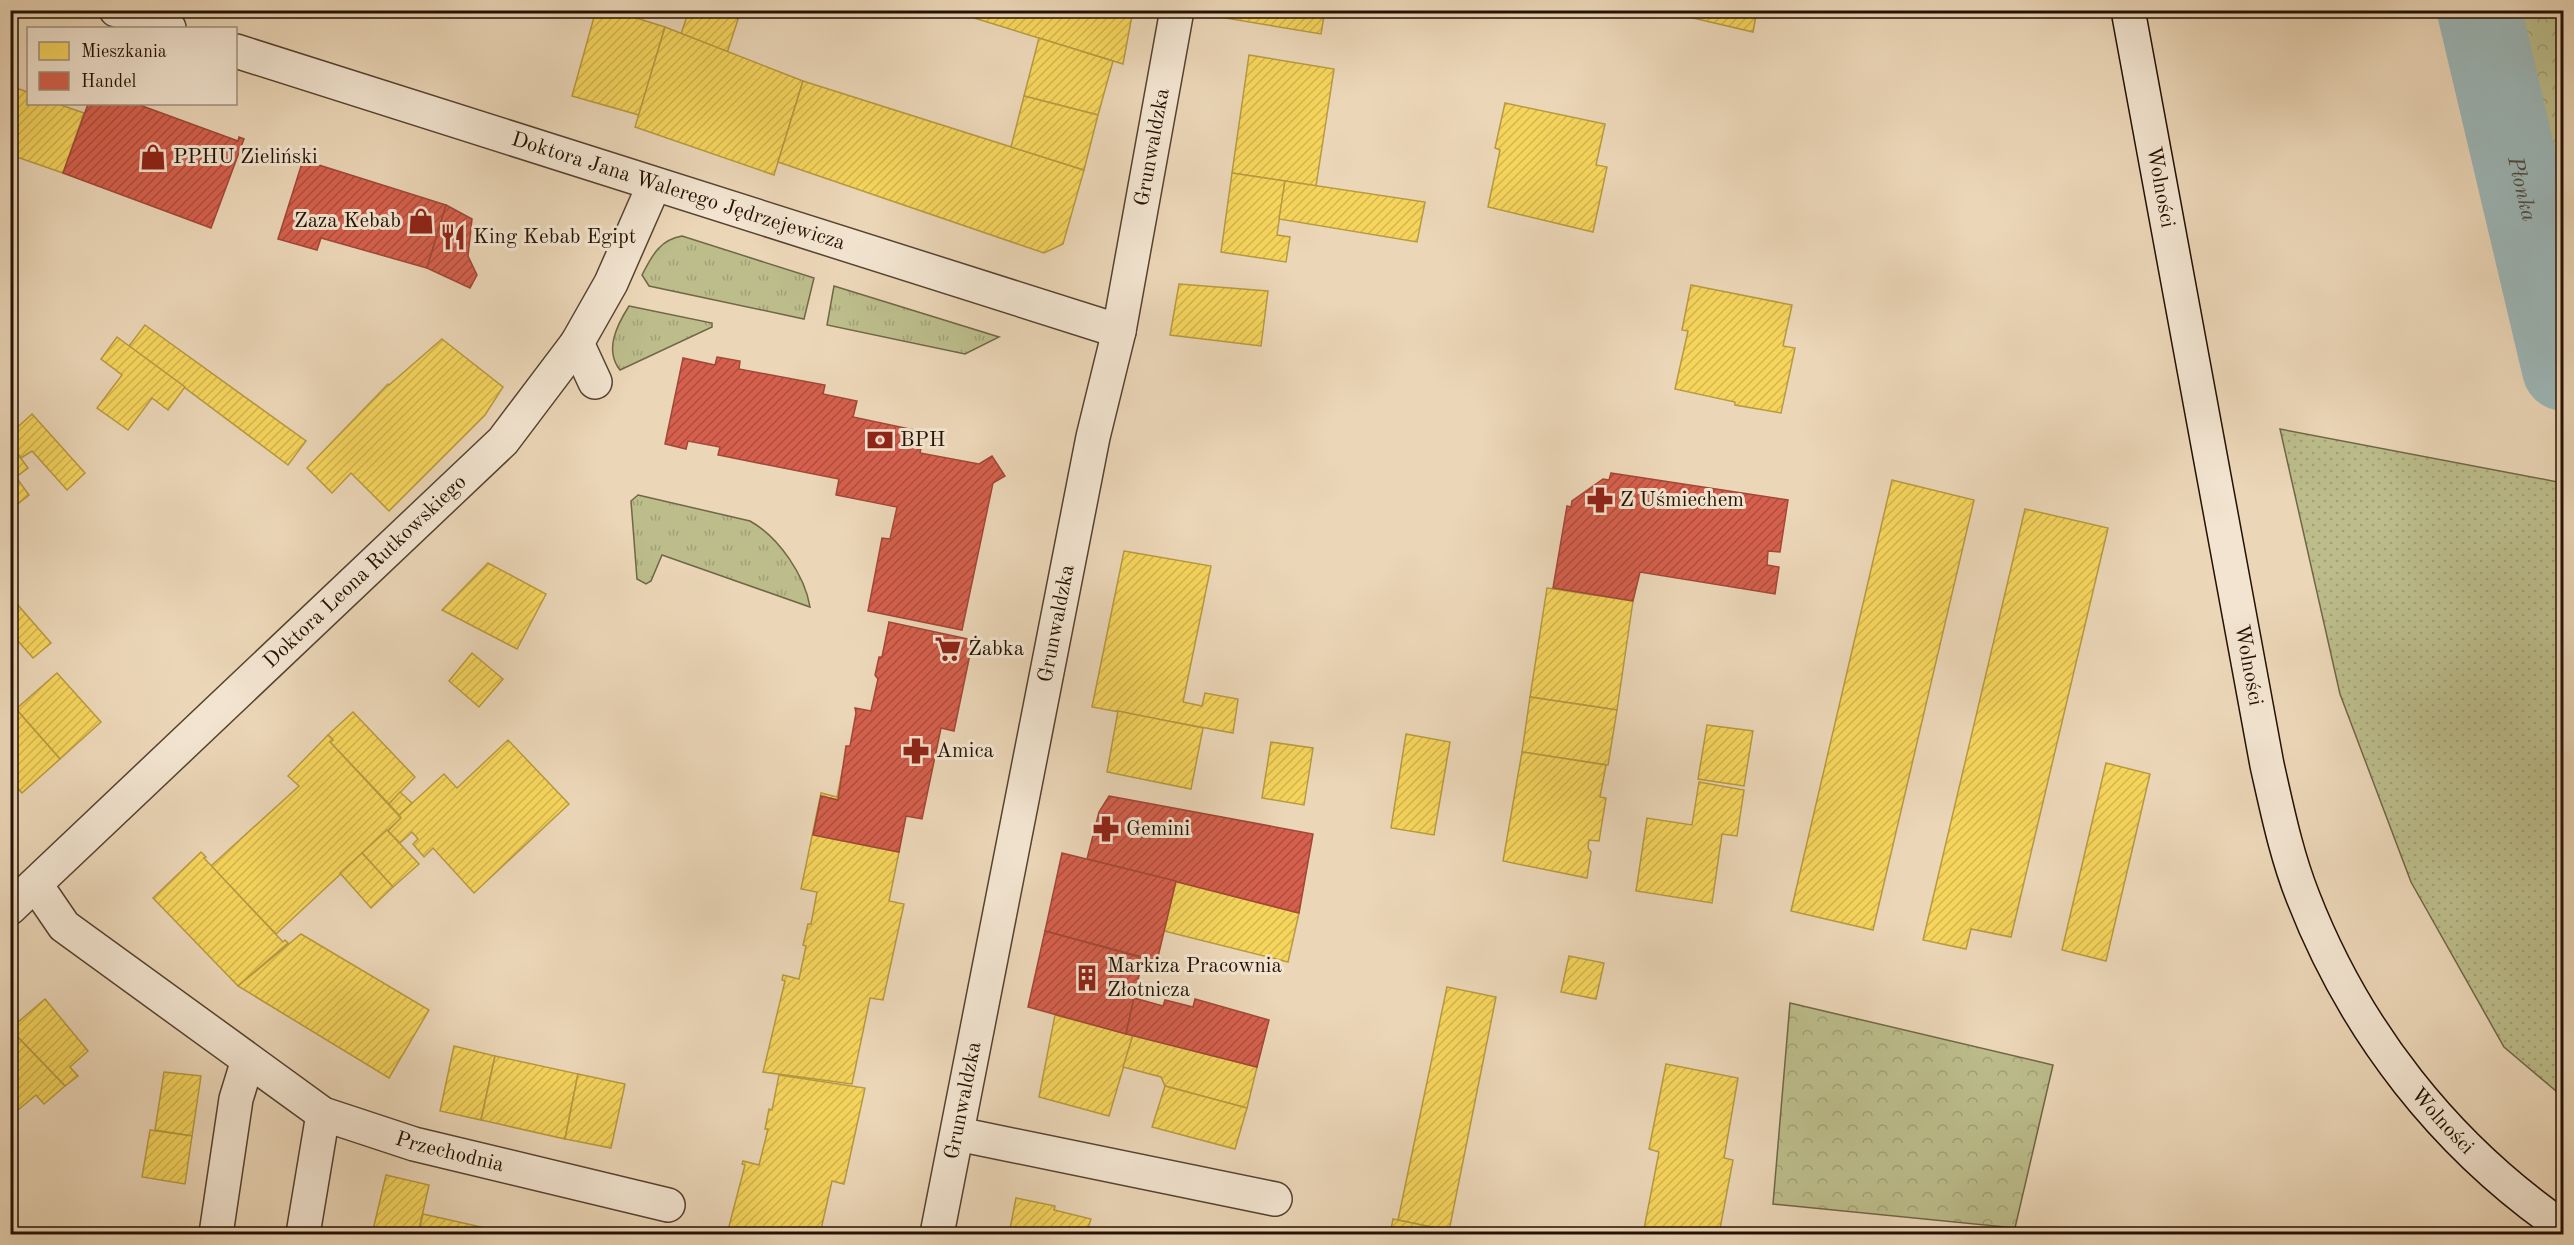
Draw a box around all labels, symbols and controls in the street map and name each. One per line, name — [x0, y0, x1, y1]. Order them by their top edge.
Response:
legend — [27, 27, 237, 105]
text: Mieszkania — [81, 43, 167, 61]
text: Handel — [81, 73, 136, 91]
street label: Grunwaldzka — [1131, 87, 1173, 208]
street label: Doktora Jana Walerego Jędrzejewicza — [509, 129, 848, 254]
shop icon: PPHU Zieliński — [138, 142, 168, 172]
street label: Wolności — [2143, 145, 2178, 229]
place label: PPHU Zieliński — [173, 147, 318, 168]
water label: Płonka — [2503, 153, 2540, 224]
shop icon: Zaza Kebab — [406, 206, 436, 236]
place label: Zaza Kebab — [294, 211, 401, 232]
restaurant icon: King Kebab Egipt — [438, 222, 468, 252]
place label: King Kebab Egipt — [473, 227, 636, 248]
bank icon: BPH — [865, 425, 895, 455]
place label: BPH — [900, 430, 945, 451]
street label: Doktora Leona Rutkowskiego — [260, 471, 470, 672]
pharmacy icon: Z Uśmiechem — [1585, 485, 1615, 515]
place label: Z Uśmiechem — [1620, 490, 1744, 511]
street label: Grunwaldzka — [1035, 563, 1078, 684]
street label: Wolności — [2231, 623, 2266, 707]
supermarket icon: Żabka — [933, 634, 963, 664]
place label: Żabka — [968, 635, 1024, 660]
pharmacy icon: Amica — [901, 736, 931, 766]
place label: Amica — [936, 741, 994, 762]
pharmacy icon: Gemini — [1091, 814, 1121, 844]
place label: Gemini — [1126, 819, 1190, 840]
place label: Markiza Pracownia Złotnicza — [1107, 956, 1282, 1001]
building icon: Markiza Pracownia Złotnicza — [1072, 963, 1102, 993]
street label: Grunwaldzka — [941, 1040, 985, 1161]
street label: Wolności — [2407, 1084, 2478, 1158]
street label: Przechodnia — [393, 1128, 506, 1176]

